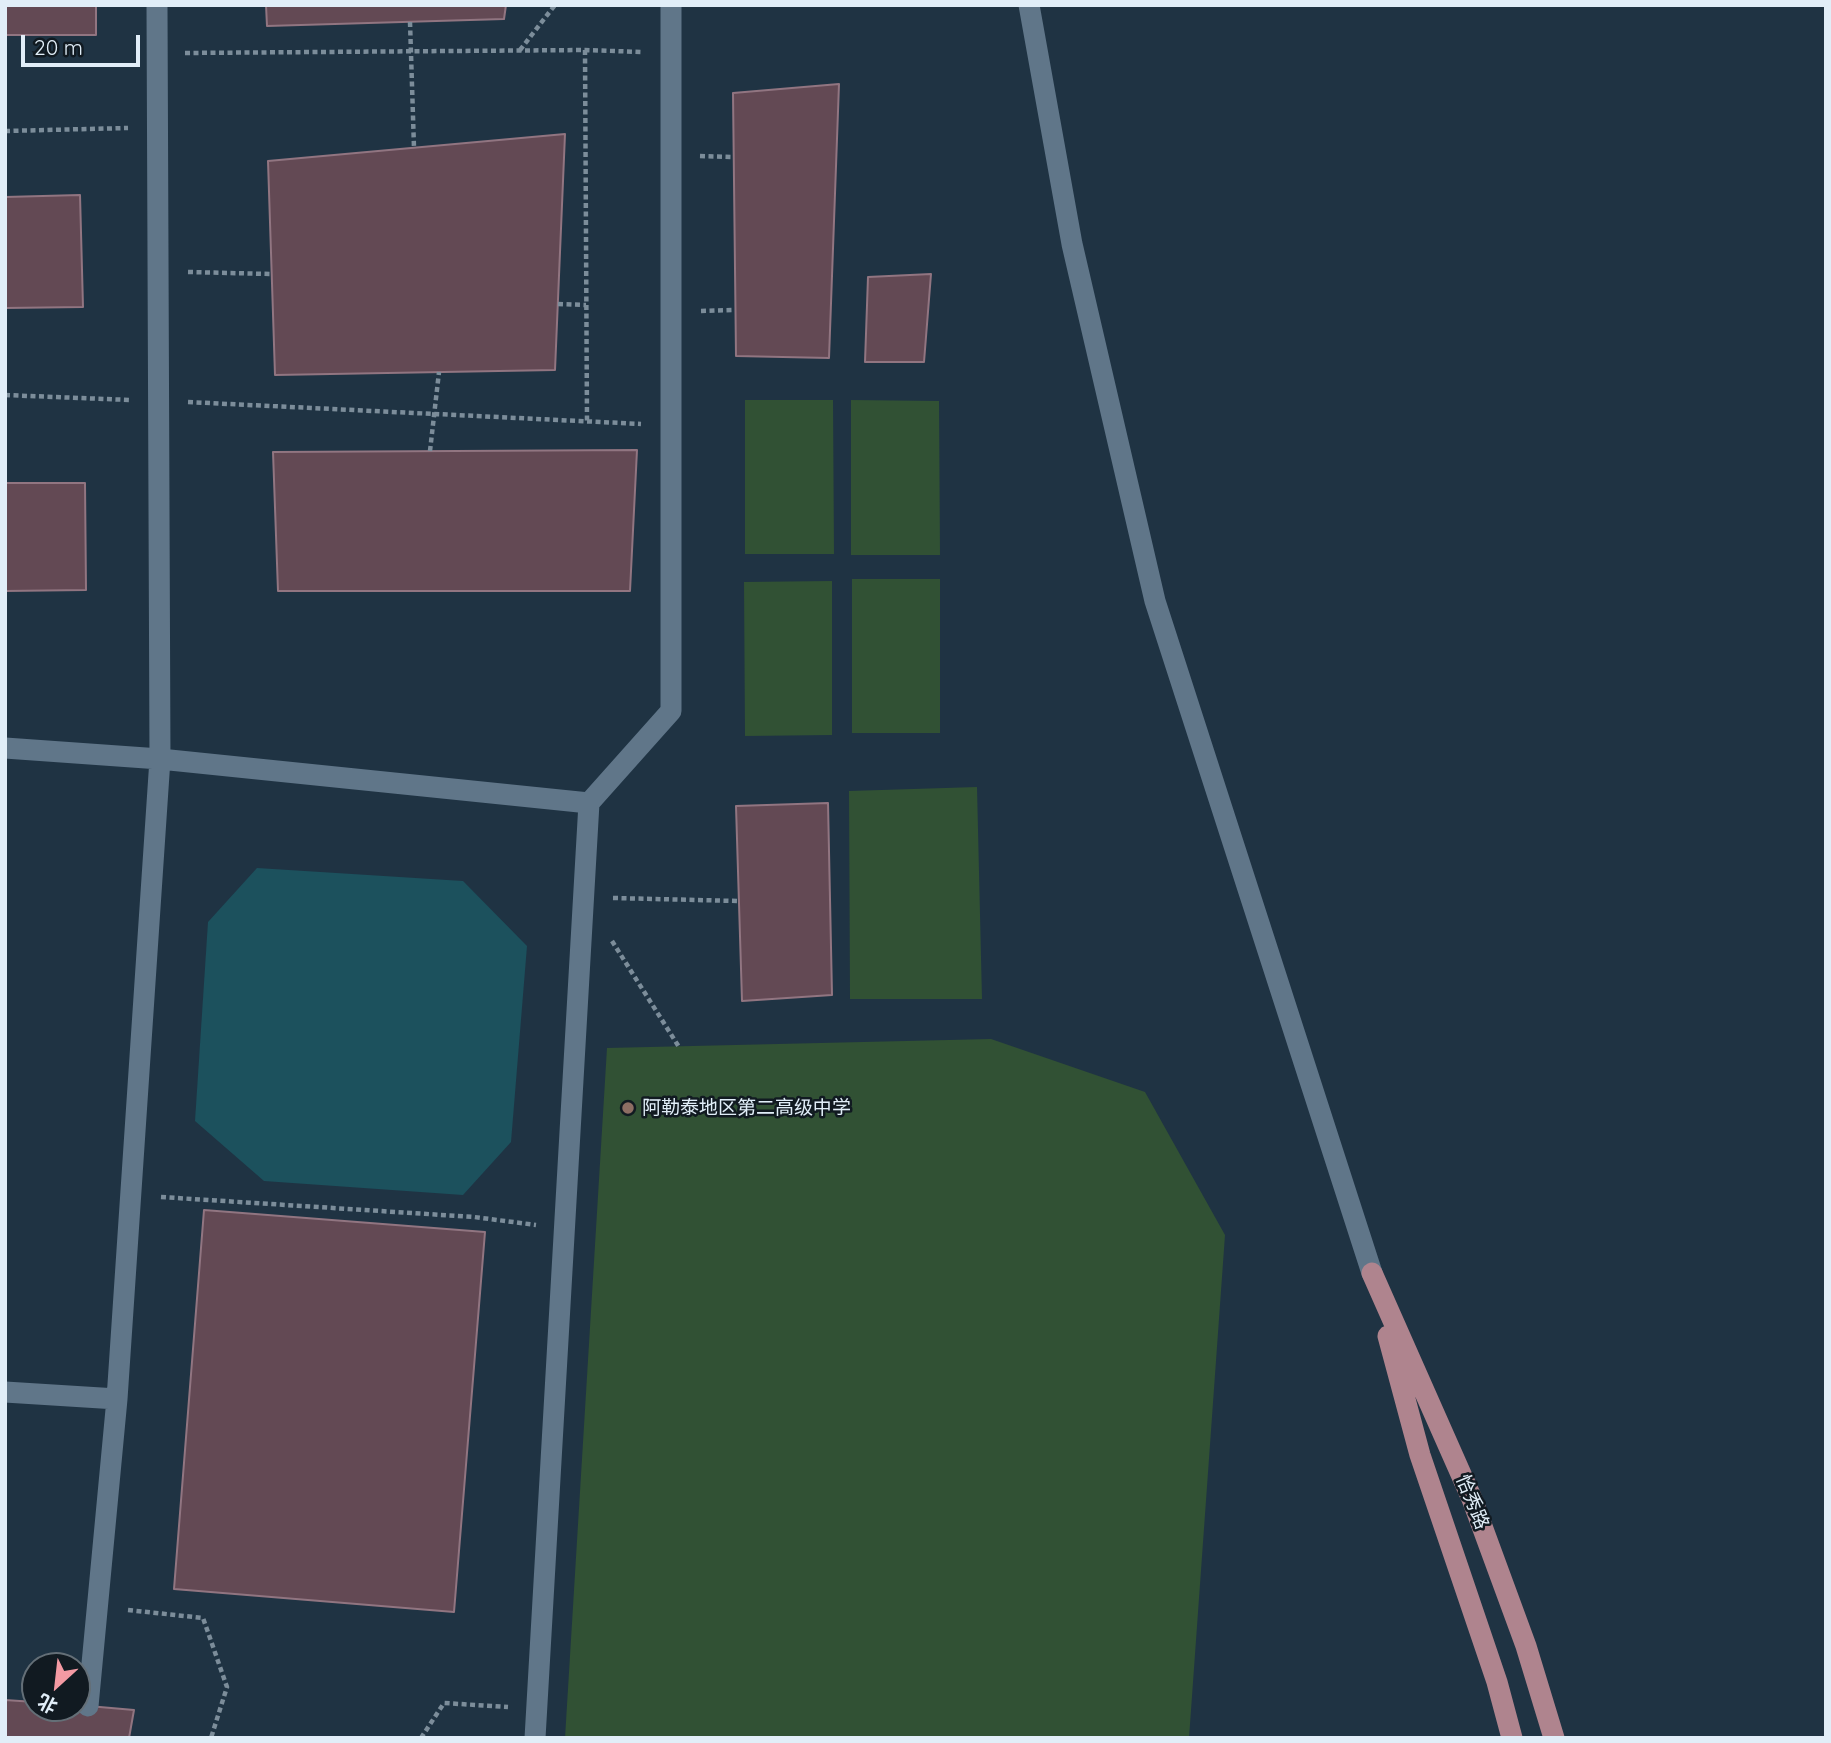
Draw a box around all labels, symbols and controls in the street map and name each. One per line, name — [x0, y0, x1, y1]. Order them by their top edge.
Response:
scale bar — [24, 21, 144, 65]
text: 20 m — [34, 34, 83, 60]
place label: 阿勒泰地区第二高级中学 — [642, 1097, 851, 1119]
marker: 阿勒泰地区第二高级中学 — [620, 1100, 636, 1116]
street label: 恰秀路 — [1451, 1471, 1493, 1533]
north arrow — [21, 1652, 91, 1722]
text: 北 — [33, 1689, 61, 1719]

